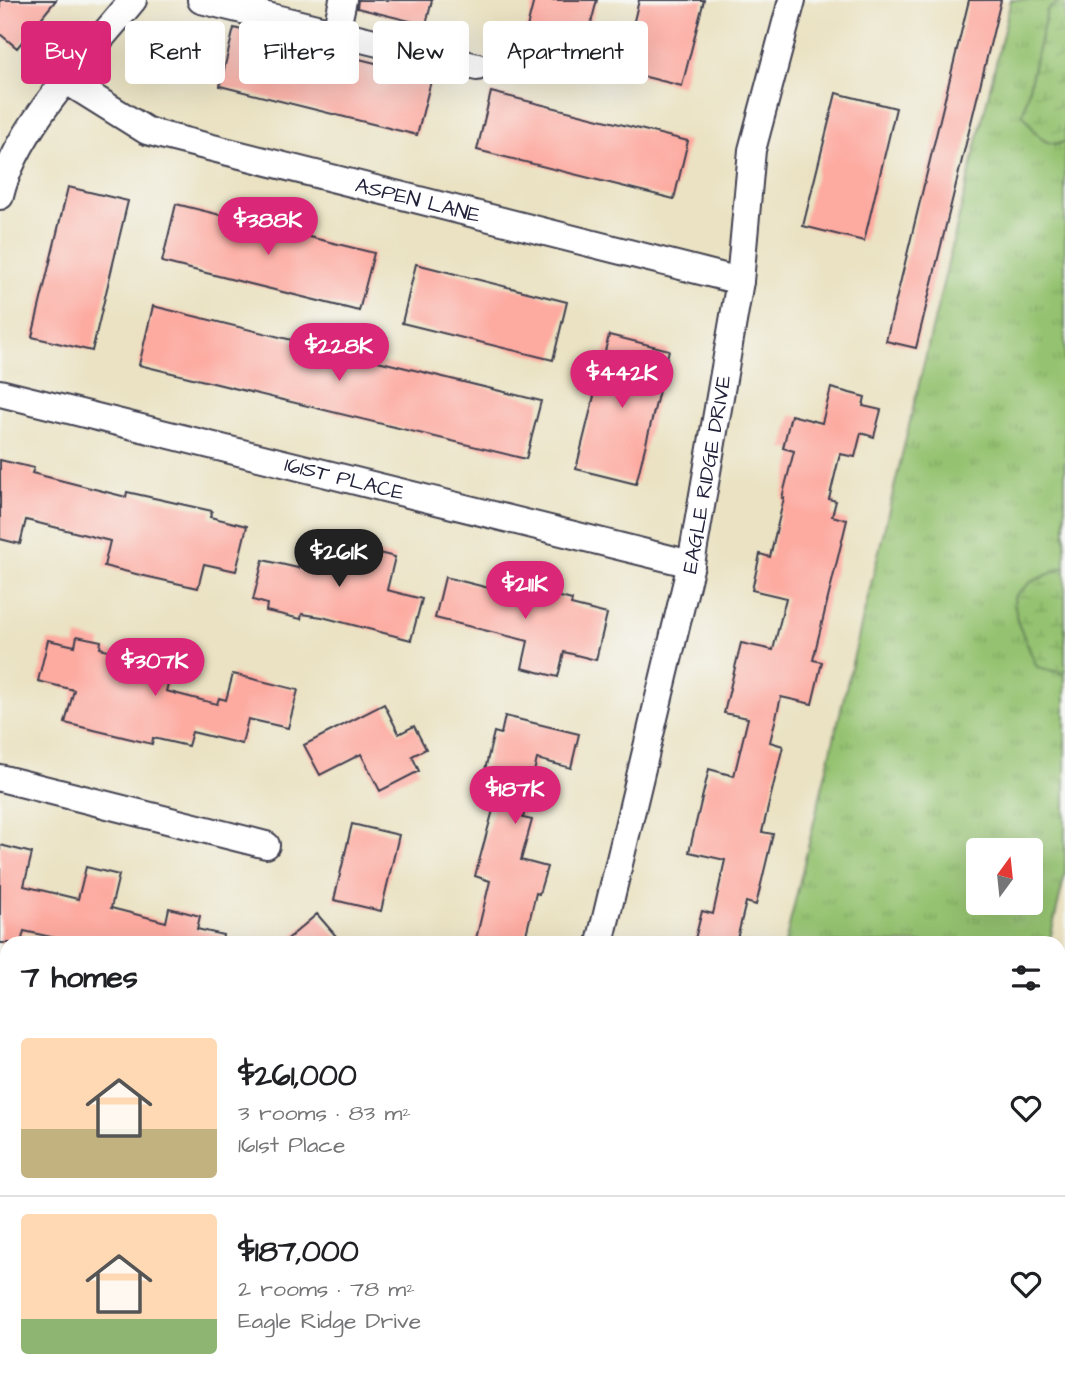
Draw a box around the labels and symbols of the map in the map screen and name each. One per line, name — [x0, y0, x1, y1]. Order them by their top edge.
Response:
street label: ASPEN LANE — [352, 170, 484, 230]
pin: $388K — [219, 198, 317, 257]
pin: $228K — [290, 324, 388, 383]
pin: $442K — [573, 350, 671, 410]
street label: EAGLE RIDGE DRIVE — [675, 372, 738, 576]
street label: 161ST PLACE — [282, 450, 408, 507]
pin: $261K — [290, 530, 388, 589]
pin: $211K — [476, 562, 574, 621]
pin: $307K — [106, 638, 204, 698]
pin: $187K — [466, 766, 564, 826]
north arrow — [966, 838, 1043, 915]

